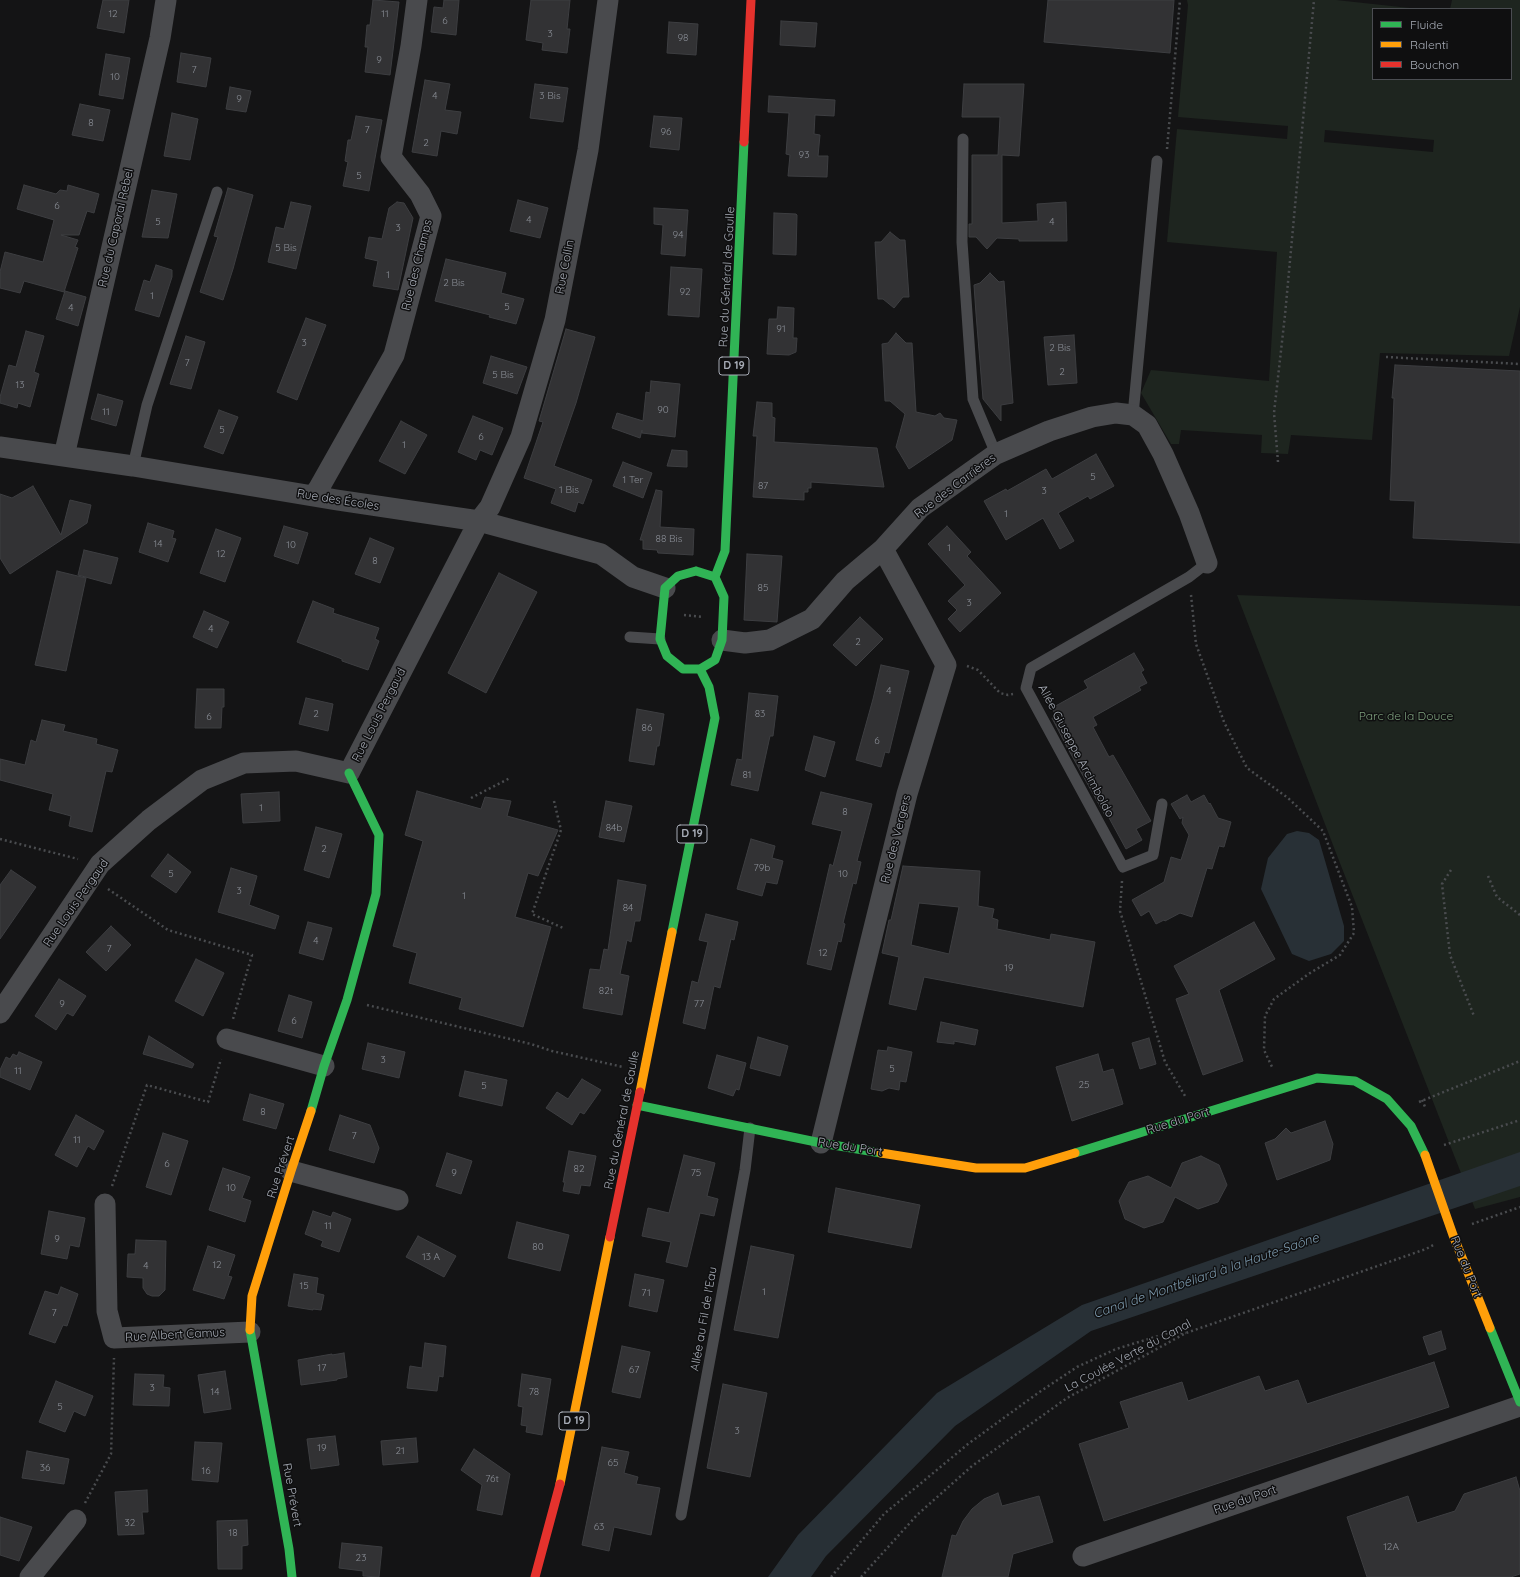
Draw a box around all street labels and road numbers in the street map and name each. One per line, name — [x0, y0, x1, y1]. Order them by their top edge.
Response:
street label: Rue du Caporal Rebel — [95, 167, 137, 289]
street label: Rue du Général de Gaulle — [716, 206, 738, 348]
street label: Rue des Champs — [399, 218, 435, 312]
street label: Rue Collin — [553, 239, 577, 295]
road number: D 19 — [719, 357, 749, 375]
street label: Rue des Carrières — [911, 451, 999, 521]
street label: Rue des Écoles — [296, 486, 380, 514]
street label: Rue Louis Pergaud — [349, 666, 409, 764]
street label: Allée Giuseppe Arcimboldo — [1035, 682, 1117, 820]
street label: Rue des Vergers — [878, 793, 914, 885]
road number: D 19 — [677, 825, 707, 843]
street label: Rue Louis Pergaud — [40, 856, 112, 950]
street label: Rue du Général de Gaulle — [601, 1049, 643, 1191]
street label: Rue du Port — [1145, 1105, 1211, 1137]
street label: Rue Prévert — [264, 1134, 298, 1200]
street label: Rue du Port — [817, 1135, 883, 1159]
street label: Rue du Port — [1447, 1234, 1485, 1300]
street label: Allée au Fil de l'Eau — [688, 1266, 720, 1372]
street label: La Coulée Verte du Canal — [1062, 1317, 1194, 1395]
street label: Rue Albert Camus — [125, 1325, 225, 1345]
road number: D 19 — [559, 1412, 589, 1430]
street label: Rue Prévert — [279, 1462, 305, 1528]
street label: Rue du Port — [1212, 1483, 1278, 1517]

